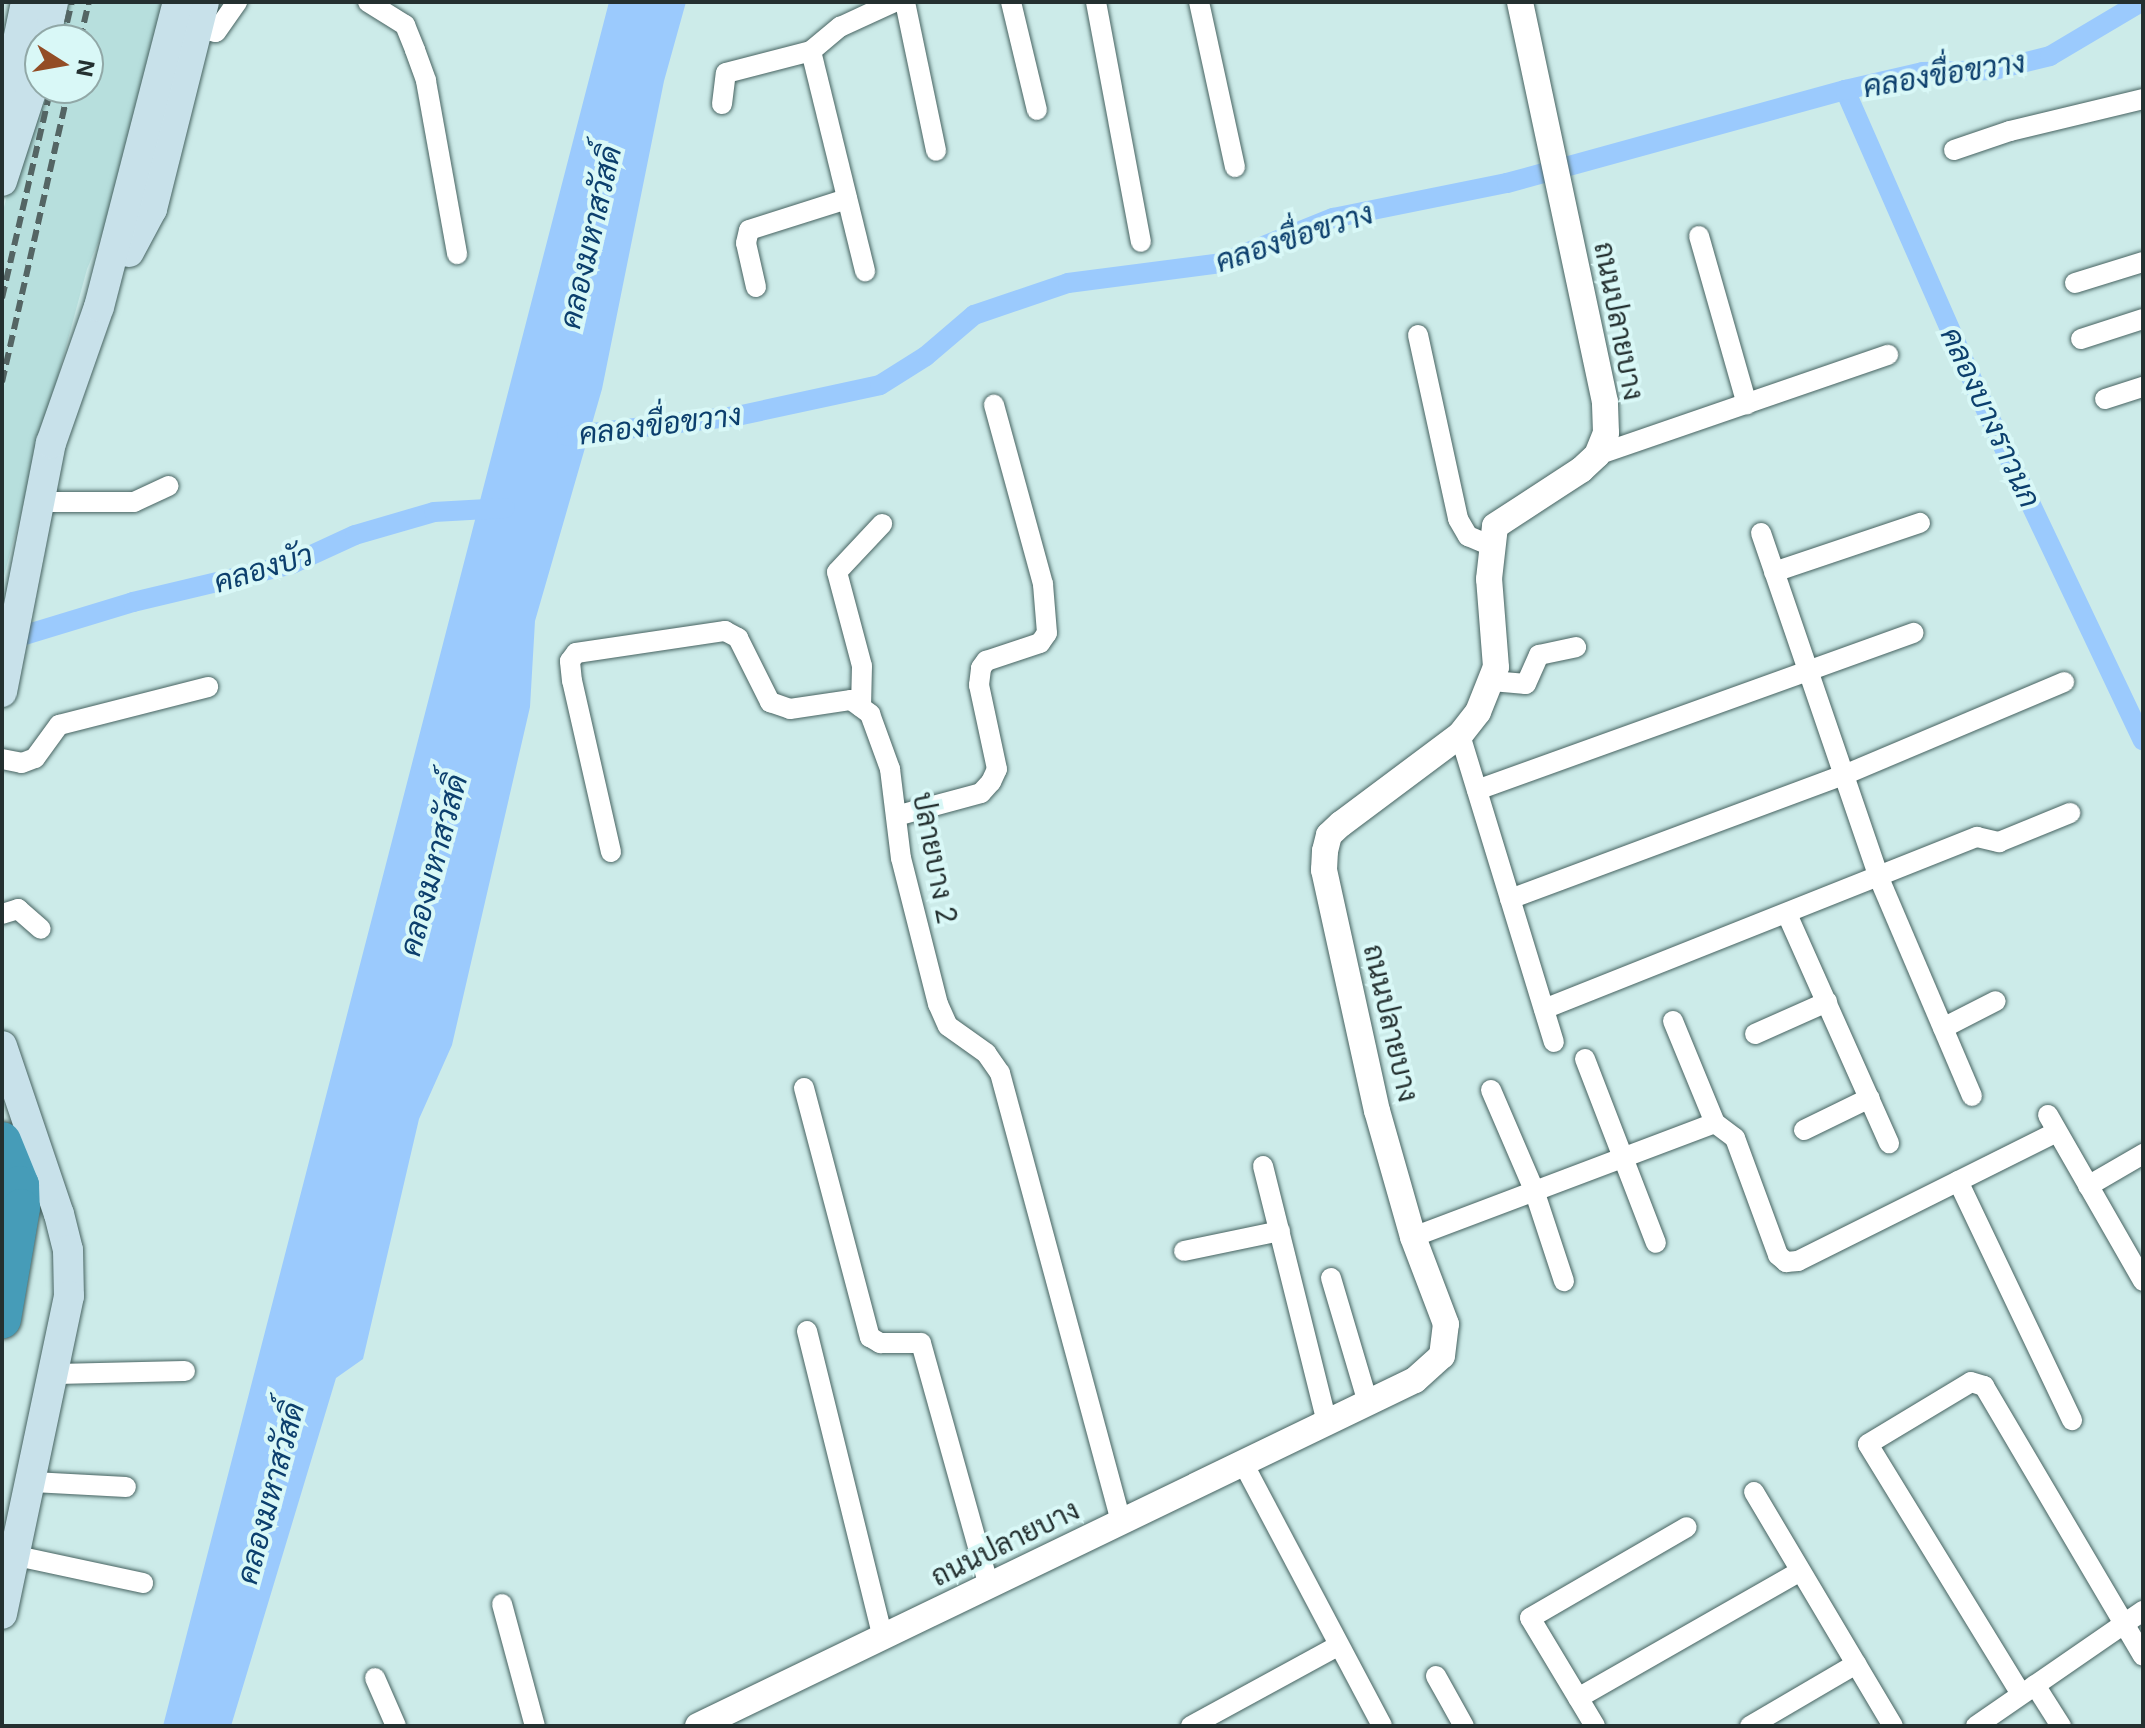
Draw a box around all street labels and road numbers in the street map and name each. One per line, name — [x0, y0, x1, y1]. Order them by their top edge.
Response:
street label: ถนนปลายบาง — [1587, 239, 1651, 403]
street label: ปลายบาง 2 — [906, 789, 964, 927]
street label: ถนนปลายบาง — [1357, 941, 1425, 1105]
street label: ถนนปลายบาง — [926, 1493, 1084, 1593]

